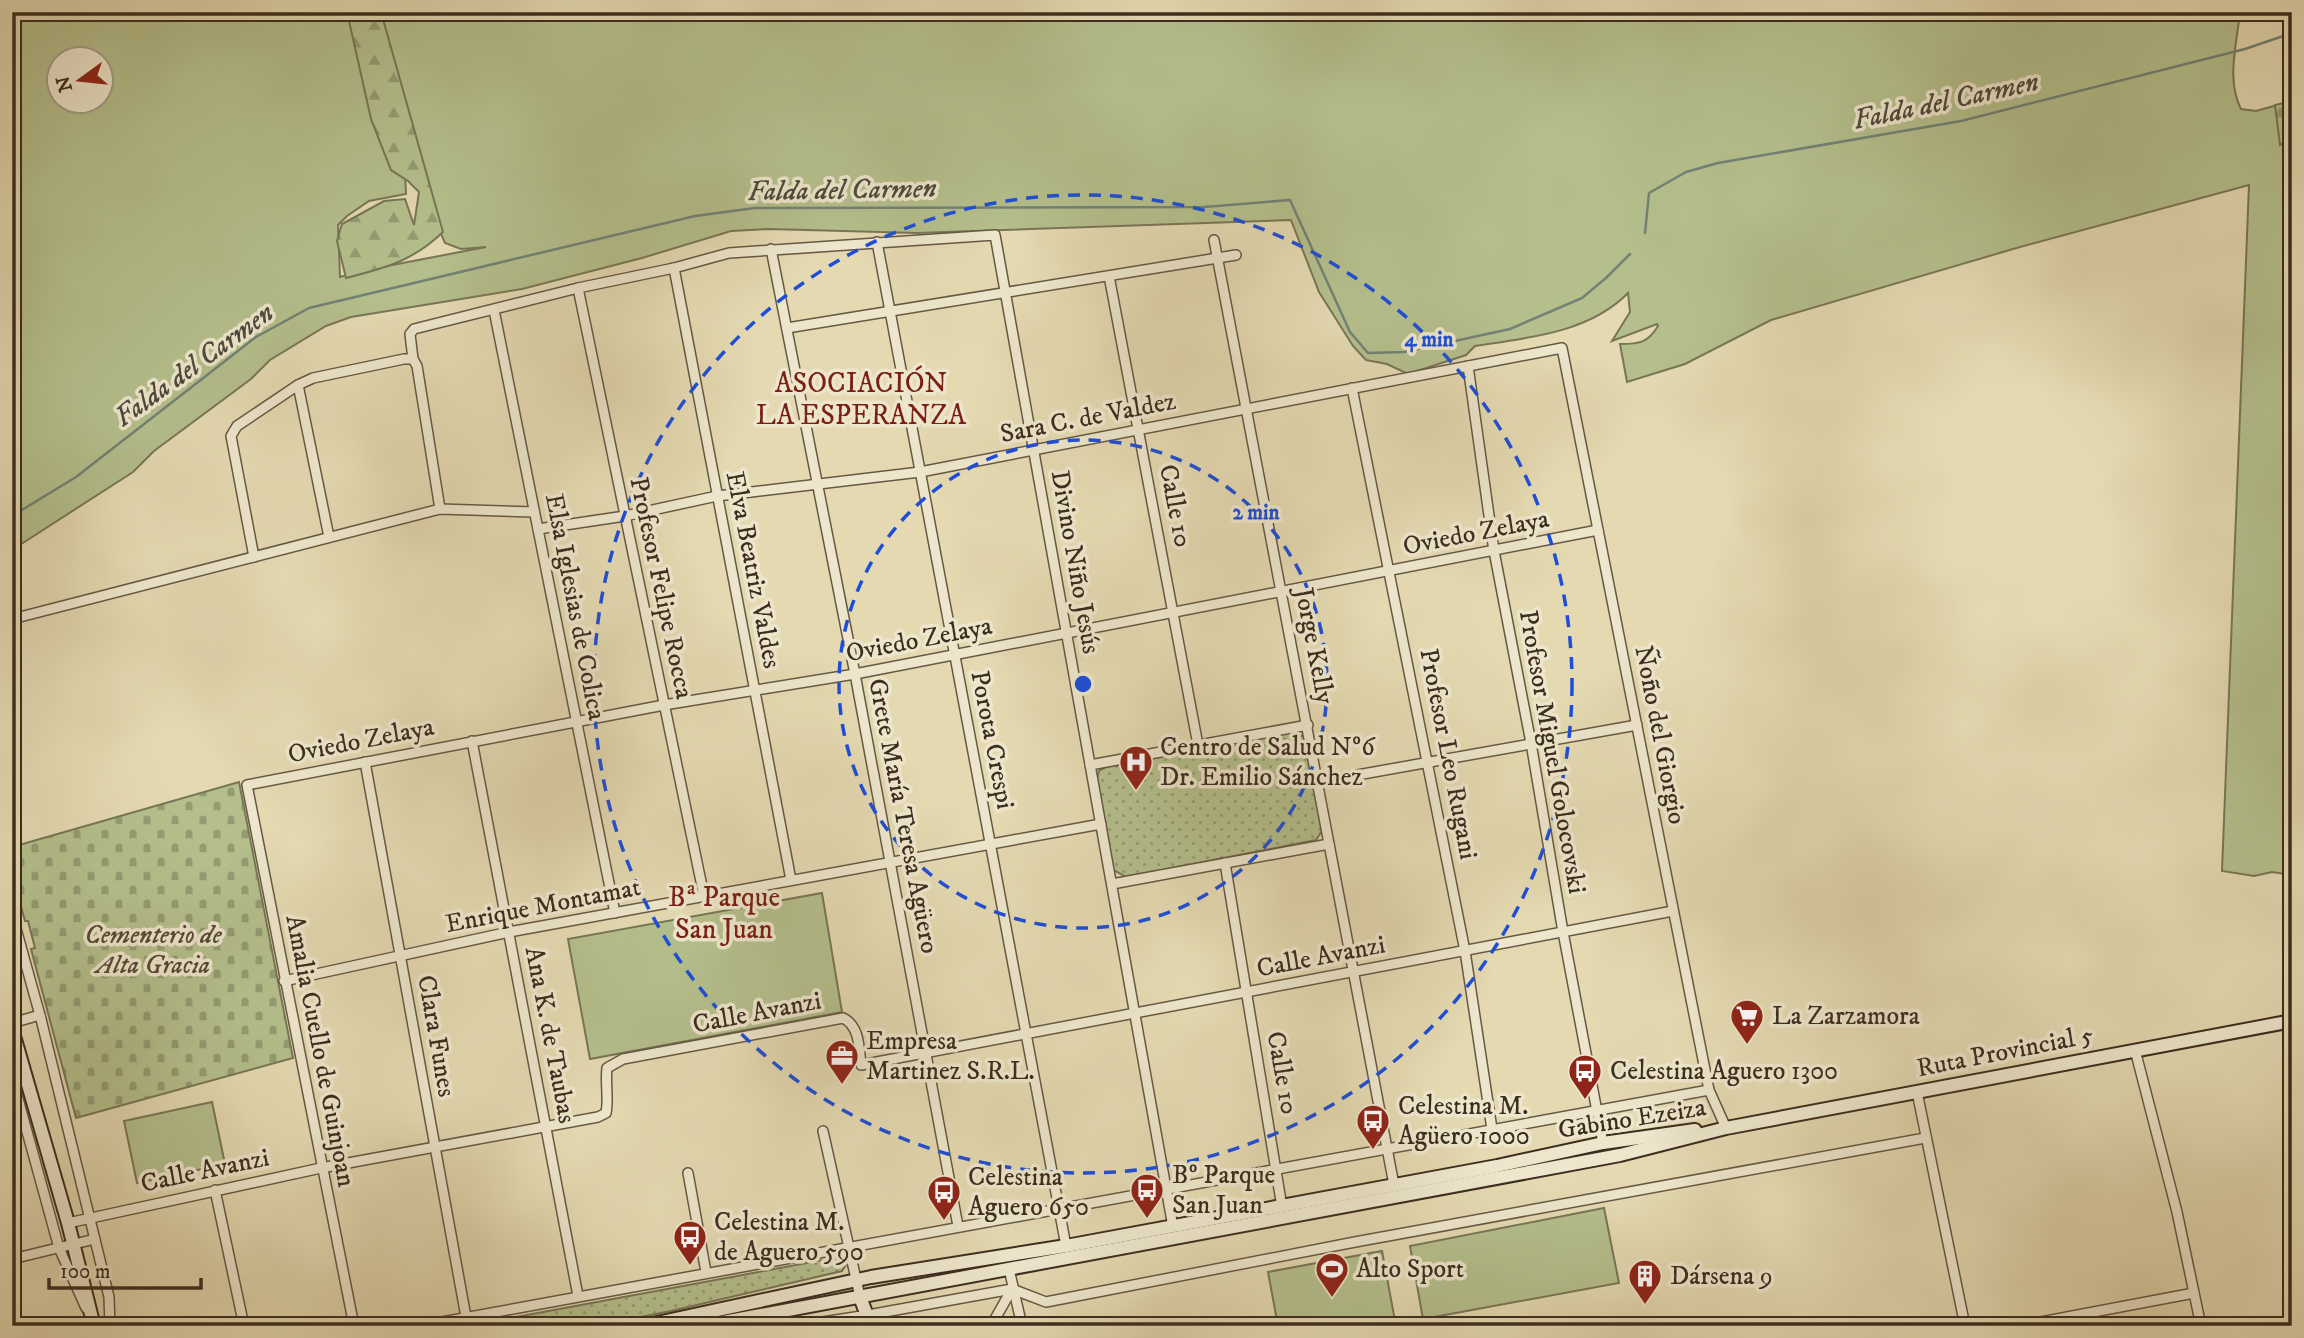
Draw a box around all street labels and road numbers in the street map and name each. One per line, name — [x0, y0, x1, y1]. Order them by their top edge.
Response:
street label: Sara C. de Valdez — [997, 385, 1179, 451]
street label: Calle 10 — [1151, 462, 1199, 550]
street label: Divino Niño Jesús — [1043, 468, 1107, 656]
street label: Elva Beatriz Valdes — [718, 469, 788, 671]
street label: Profesor Felipe Rocca — [621, 474, 701, 702]
street label: Elsa Iglesias de Colica — [537, 491, 613, 723]
street label: Oviedo Zelaya — [1400, 503, 1552, 563]
street label: Jorge Kelly — [1286, 583, 1342, 707]
street label: Profesor Miguel Golocovski — [1511, 608, 1593, 896]
street label: Oviedo Zelaya — [843, 610, 995, 670]
street label: Ñoño del Giorgio — [1626, 643, 1694, 827]
street label: Profesor Leo Rugani — [1411, 646, 1485, 862]
street label: Porota Crespi — [962, 668, 1022, 812]
street label: Grete María Teresa Agüero — [860, 676, 946, 956]
street label: Oviedo Zelaya — [285, 711, 437, 771]
street label: Enrique Montamat — [443, 871, 643, 941]
street label: Amalia Cuello de Guinjoan — [277, 912, 363, 1190]
street label: Calle Avanzi — [1254, 928, 1388, 986]
street label: Ana K. de Taubas — [517, 944, 583, 1126]
street label: Clara Funes — [409, 972, 463, 1100]
street label: Calle Avanzi — [690, 984, 824, 1042]
street label: Ruta Provincial 5 — [1914, 1019, 2096, 1085]
street label: Calle 10 — [1258, 1029, 1306, 1117]
street label: Gabino Ezeiza — [1556, 1091, 1708, 1147]
street label: Calle Avanzi — [138, 1141, 272, 1201]

